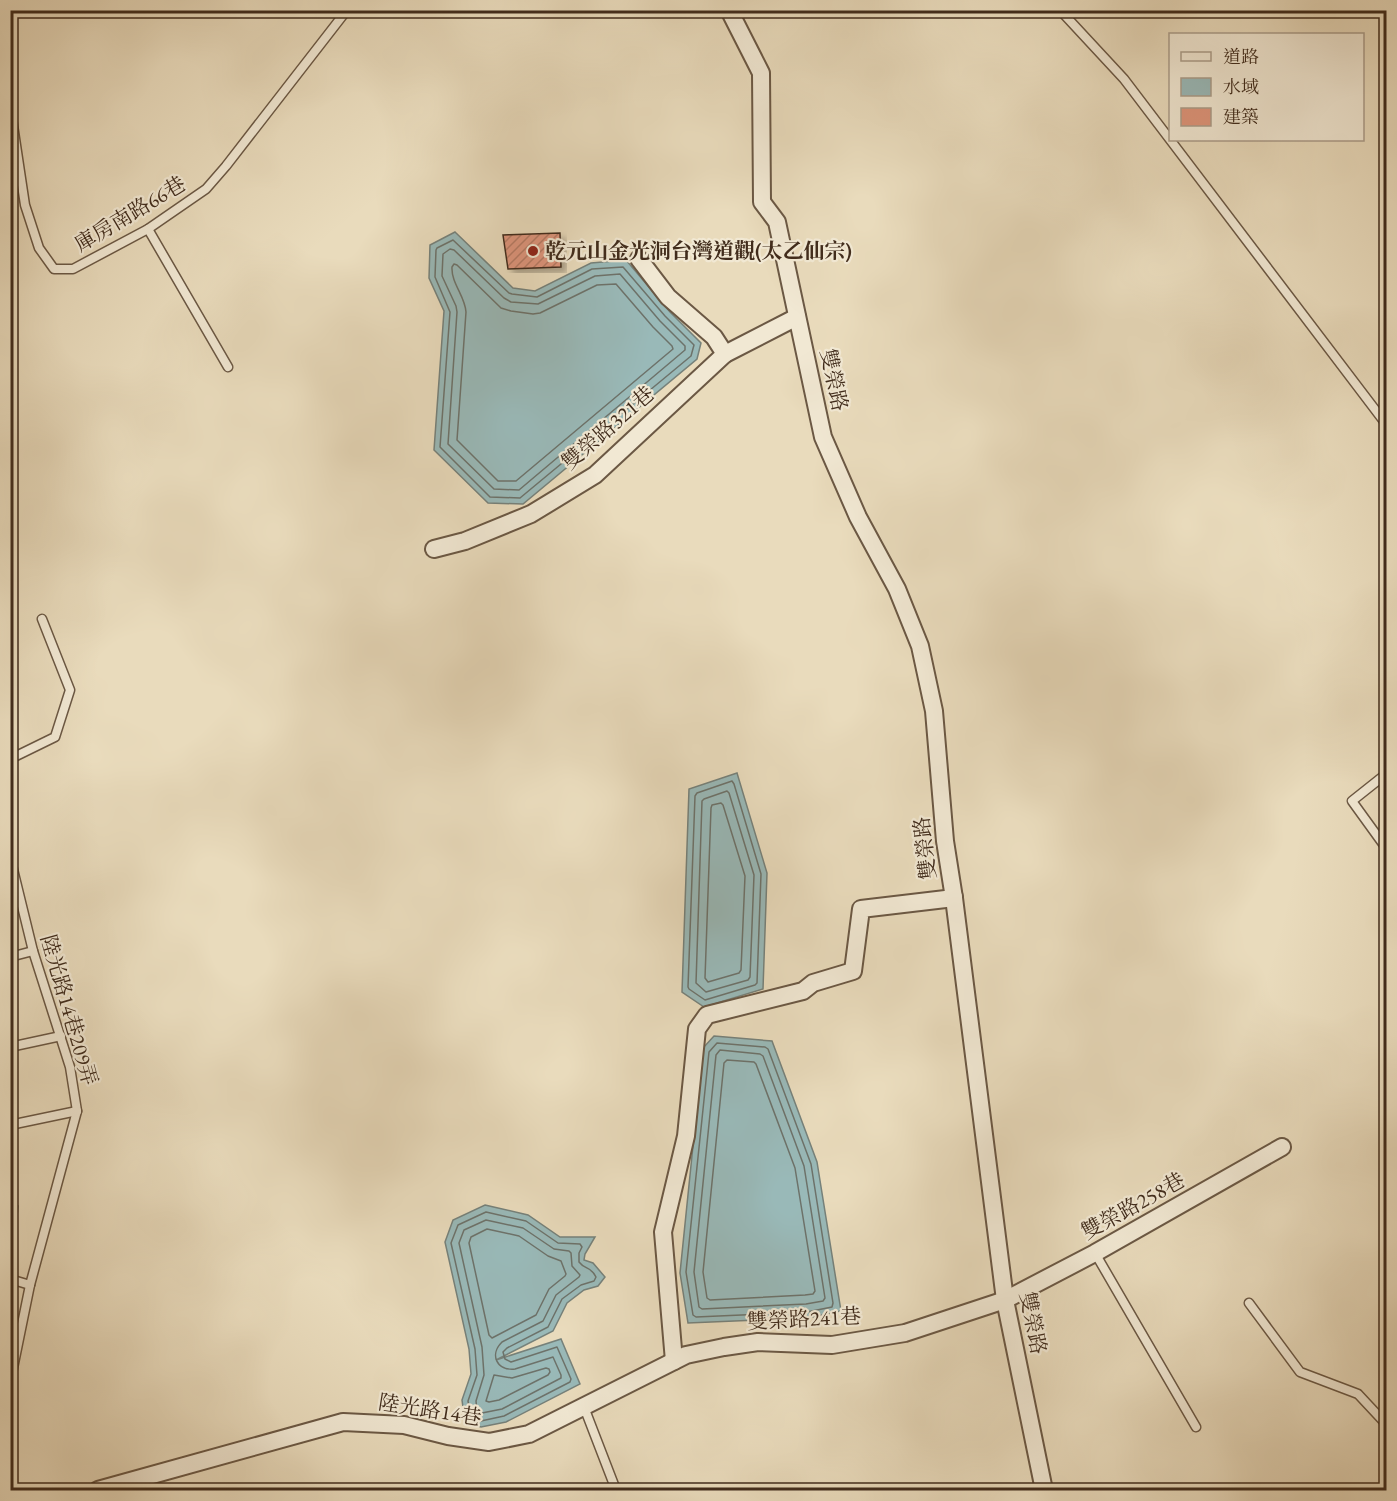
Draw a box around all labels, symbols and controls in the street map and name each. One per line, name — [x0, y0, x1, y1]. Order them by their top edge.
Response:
legend — [1169, 33, 1364, 141]
text: 道路 — [1223, 45, 1259, 68]
text: 水域 — [1223, 75, 1259, 98]
text: 建築 — [1223, 105, 1259, 128]
street label: 庫房南路66巷 — [69, 170, 190, 257]
place label: 乾元山金光洞台灣道觀(太乙仙宗) — [545, 237, 852, 264]
marker: 乾元山金光洞台灣道觀(太乙仙宗) — [526, 244, 540, 258]
street label: 雙榮路 — [815, 346, 854, 414]
street label: 雙榮路321巷 — [556, 380, 660, 475]
street label: 雙榮路 — [907, 815, 942, 881]
street label: 陸光路14巷209弄 — [35, 931, 104, 1088]
street label: 雙榮路258巷 — [1076, 1166, 1189, 1245]
street label: 雙榮路 — [1014, 1289, 1053, 1356]
street label: 雙榮路241巷 — [746, 1302, 862, 1335]
street label: 陸光路14巷 — [377, 1388, 484, 1431]

